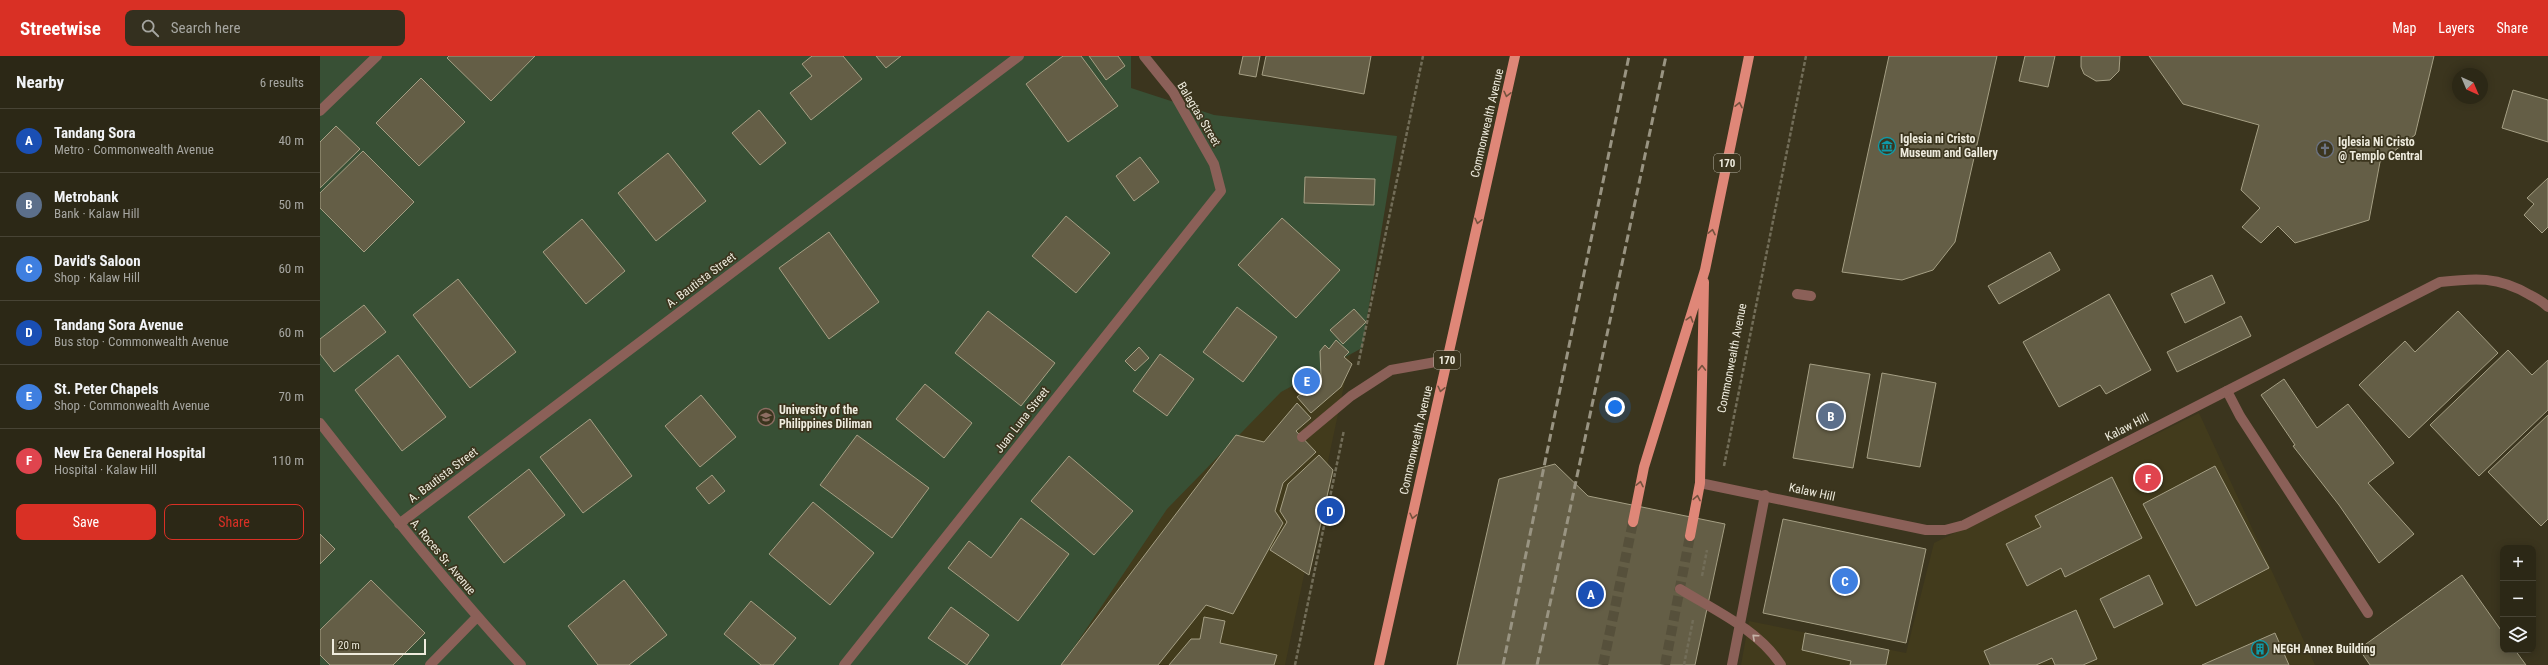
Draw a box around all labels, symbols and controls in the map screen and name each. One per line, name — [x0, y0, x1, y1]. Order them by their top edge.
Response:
search box — [125, 10, 405, 46]
text: Streetwise — [20, 17, 101, 40]
icon: search — [139, 17, 161, 39]
text: Search here — [171, 19, 241, 37]
text: Map — [2392, 20, 2416, 36]
text: Layers — [2438, 20, 2475, 36]
text: Share — [2497, 20, 2528, 36]
street label: Commonwealth Avenue — [1468, 67, 1506, 179]
north arrow — [2452, 68, 2488, 104]
text: Nearby — [16, 72, 64, 92]
text: 6 results — [260, 75, 304, 90]
street label: Balagtas Street — [1174, 79, 1224, 149]
one-way arrow — [1503, 91, 1511, 97]
one-way arrow — [1734, 102, 1742, 108]
text: Tandang Sora — [54, 124, 136, 142]
place label: Iglesia ni Cristo Museum and Gallery — [1900, 132, 1999, 160]
text: A — [25, 133, 33, 148]
text: 40 m — [278, 133, 304, 148]
place label: Iglesia Ni Cristo @ Templo Central — [2338, 135, 2423, 163]
museum icon: Iglesia ni Cristo Museum and Gallery — [1877, 136, 1897, 156]
church icon: Iglesia Ni Cristo @ Templo Central — [2315, 139, 2335, 159]
text: Metro · Commonwealth Avenue — [54, 142, 214, 157]
road number: 170 — [1714, 154, 1740, 172]
text: Metrobank — [54, 188, 118, 206]
text: B — [25, 197, 33, 212]
text: 50 m — [278, 197, 304, 212]
text: Bank · Kalaw Hill — [54, 206, 140, 221]
one-way arrow — [1475, 218, 1483, 224]
one-way arrow — [1708, 229, 1716, 235]
street label: A. Bautista Street — [664, 249, 739, 311]
text: David's Saloon — [54, 252, 141, 270]
text: C — [25, 261, 33, 276]
text: 60 m — [278, 261, 304, 276]
text: Shop · Kalaw Hill — [54, 270, 140, 285]
street label: Commonwealth Avenue — [1715, 302, 1750, 414]
one-way arrow — [1685, 315, 1694, 322]
text: Tandang Sora Avenue — [54, 316, 183, 334]
text: D — [25, 325, 33, 340]
text: 60 m — [278, 325, 304, 340]
text: Bus stop · Commonwealth Avenue — [54, 334, 229, 349]
road number: 170 — [1434, 351, 1460, 369]
one-way arrow — [1698, 365, 1707, 371]
pin: E — [1294, 366, 1320, 396]
text: St. Peter Chapels — [54, 380, 159, 398]
street label: Juan Luna Street — [992, 384, 1052, 456]
street label: Commonwealth Avenue — [1397, 384, 1435, 496]
one-way arrow — [1437, 386, 1445, 392]
text: E — [26, 389, 32, 404]
text: 70 m — [278, 389, 304, 404]
your location — [1605, 397, 1625, 417]
text: Shop · Commonwealth Avenue — [54, 398, 210, 413]
pin: B — [1818, 401, 1844, 431]
place label: University of the Philippines Diliman — [779, 403, 872, 431]
school or university icon: University of the Philippines Diliman — [756, 407, 776, 427]
street label: Kalaw Hill — [2103, 410, 2151, 444]
text: New Era General Hospital — [54, 444, 206, 462]
street label: A. Bautista Street — [406, 444, 481, 506]
text: F — [26, 453, 32, 468]
text: 110 m — [272, 453, 304, 468]
text: Hospital · Kalaw Hill — [54, 462, 157, 477]
pin: F — [2135, 463, 2161, 493]
one-way arrow — [1636, 480, 1644, 487]
street label: Kalaw Hill — [1788, 480, 1836, 504]
one-way arrow — [1692, 495, 1701, 501]
pin: D — [1317, 496, 1343, 526]
button: Save — [16, 504, 156, 540]
button: Share — [164, 504, 304, 540]
one-way arrow — [1409, 512, 1417, 519]
street label: A. Roces Sr. Avenue — [407, 516, 479, 598]
map controls — [2500, 545, 2536, 653]
button: + — [2500, 545, 2536, 581]
pin: C — [1832, 566, 1858, 596]
pin: A — [1578, 579, 1604, 609]
button: − — [2500, 581, 2536, 617]
button: layers — [2500, 617, 2536, 653]
one-way arrow — [1752, 635, 1759, 642]
scale bar — [332, 637, 426, 656]
text: 20 m — [338, 639, 360, 652]
building icon: NEGH Annex Building — [2250, 639, 2270, 659]
place label: NEGH Annex Building — [2273, 642, 2376, 656]

